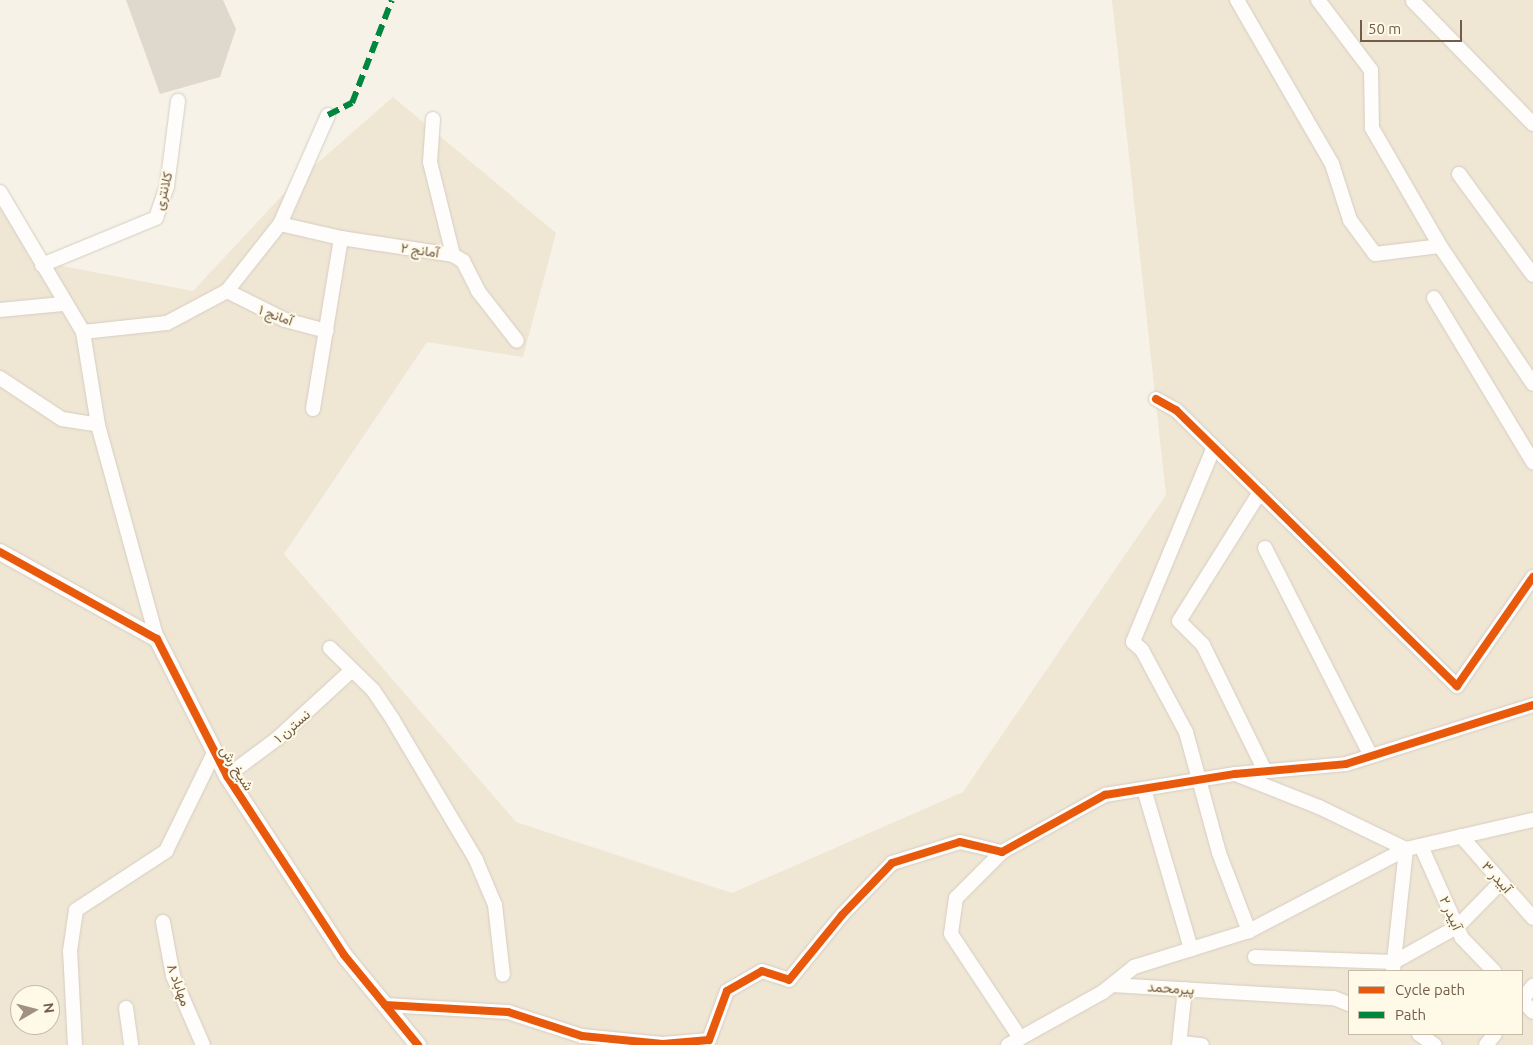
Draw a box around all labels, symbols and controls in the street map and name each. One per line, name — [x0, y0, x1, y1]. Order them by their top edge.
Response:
scale bar — [1363, 10, 1466, 42]
text: 50 m — [1368, 20, 1401, 37]
street label: کلانتری — [150, 170, 176, 212]
street label: آمانج ۲ — [400, 239, 440, 261]
street label: آمانج ۱ — [257, 301, 295, 329]
street label: نسترن ۱ — [270, 706, 314, 746]
street label: شیخ رش — [217, 742, 257, 794]
street label: آبیدر ۳ — [1478, 858, 1516, 896]
street label: آبیدر ۲ — [1436, 893, 1466, 933]
street label: مهاباد ۸ — [164, 961, 194, 1009]
legend — [1348, 970, 1523, 1035]
street label: پیرمحمد — [1147, 978, 1195, 998]
text: Cycle path — [1395, 981, 1465, 998]
north arrow — [10, 985, 60, 1035]
text: N — [40, 1002, 58, 1014]
text: Path — [1395, 1006, 1426, 1023]

